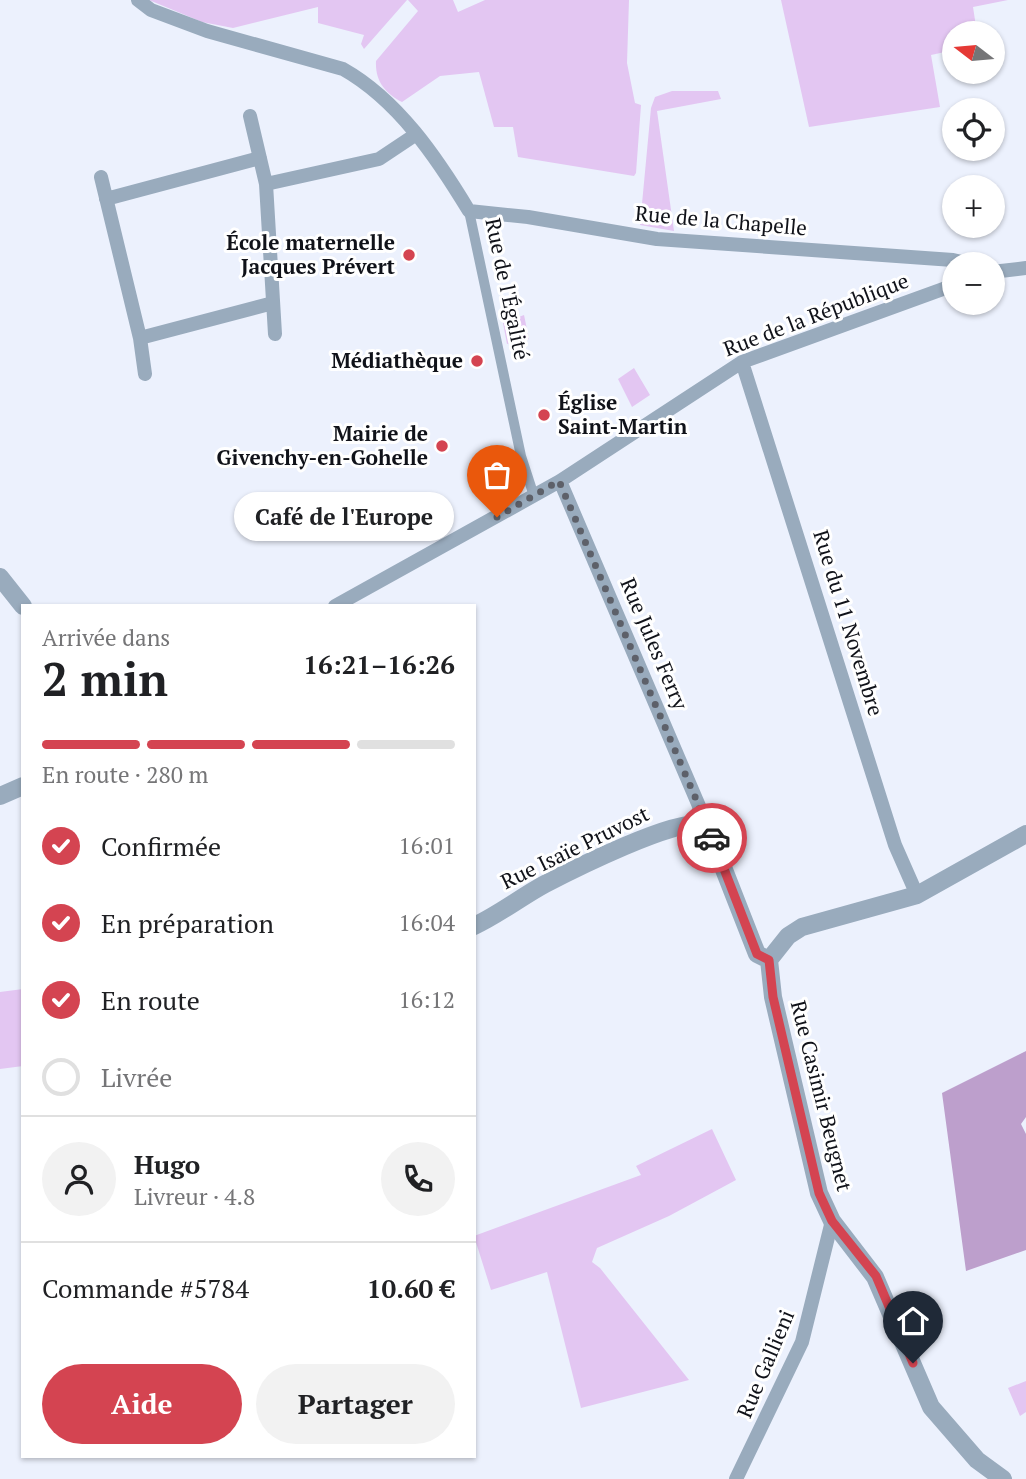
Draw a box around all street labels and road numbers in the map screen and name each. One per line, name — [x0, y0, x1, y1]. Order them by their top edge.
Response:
street label: Rue de la Chapelle — [634, 199, 808, 241]
street label: Rue de l'Égalité — [479, 215, 537, 362]
street label: Rue de la République — [719, 266, 912, 362]
street label: Rue du 11 Novembre — [807, 526, 891, 719]
street label: Rue Jules Ferry — [615, 573, 695, 714]
street label: Rue Isaïe Pruvost — [496, 799, 653, 895]
street label: Rue Casimir Beugnet — [785, 997, 859, 1194]
street label: Rue Gallieni — [730, 1305, 800, 1422]

